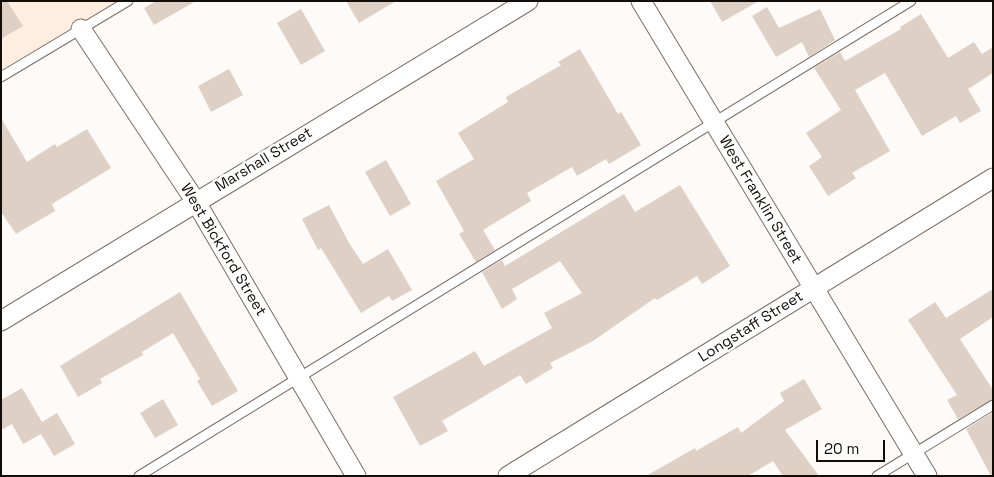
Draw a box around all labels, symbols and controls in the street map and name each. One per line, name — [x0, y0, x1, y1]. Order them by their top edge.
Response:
street label: Marshall Street — [212, 124, 316, 196]
street label: West Franklin Street — [715, 133, 805, 267]
street label: West Bickford Street — [176, 181, 270, 319]
street label: Longstaff Street — [695, 288, 807, 366]
scale bar — [819, 430, 888, 462]
text: 20 m — [824, 439, 859, 458]

